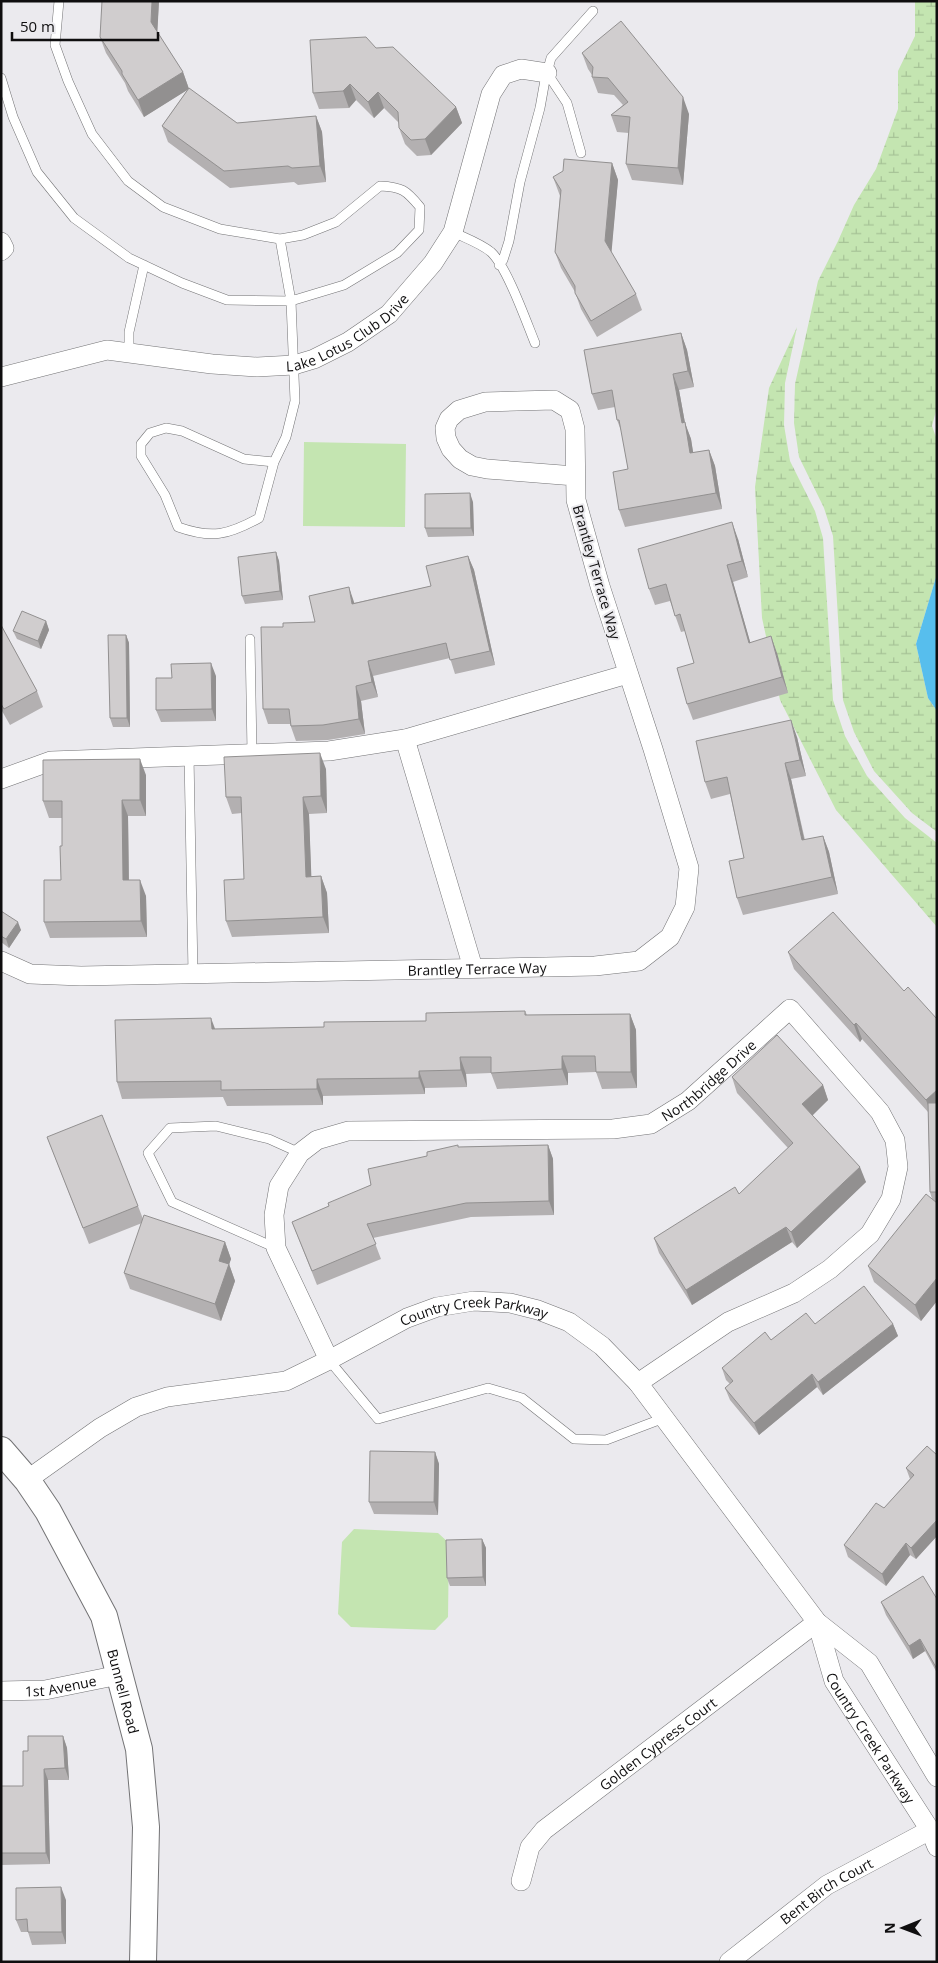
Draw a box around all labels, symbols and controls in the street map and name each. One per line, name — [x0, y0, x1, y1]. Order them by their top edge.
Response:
scale bar — [12, 10, 159, 42]
text: 50 m — [20, 16, 55, 36]
street label: Lake Lotus Club Drive — [285, 289, 412, 375]
street label: Brantley Terrace Way — [569, 503, 626, 642]
street label: Brantley Terrace Way — [407, 957, 548, 979]
street label: Northbridge Drive — [657, 1035, 760, 1125]
street label: Country Creek Parkway — [396, 1291, 552, 1330]
street label: Bunnell Road — [104, 1647, 144, 1736]
street label: 1st Avenue — [25, 1670, 98, 1700]
street label: Country Creek Parkway — [823, 1670, 920, 1808]
street label: Golden Cypress Court — [595, 1693, 720, 1794]
street label: Bent Birch Court — [776, 1853, 876, 1928]
north arrow — [878, 1903, 928, 1953]
text: N — [880, 1922, 899, 1934]

